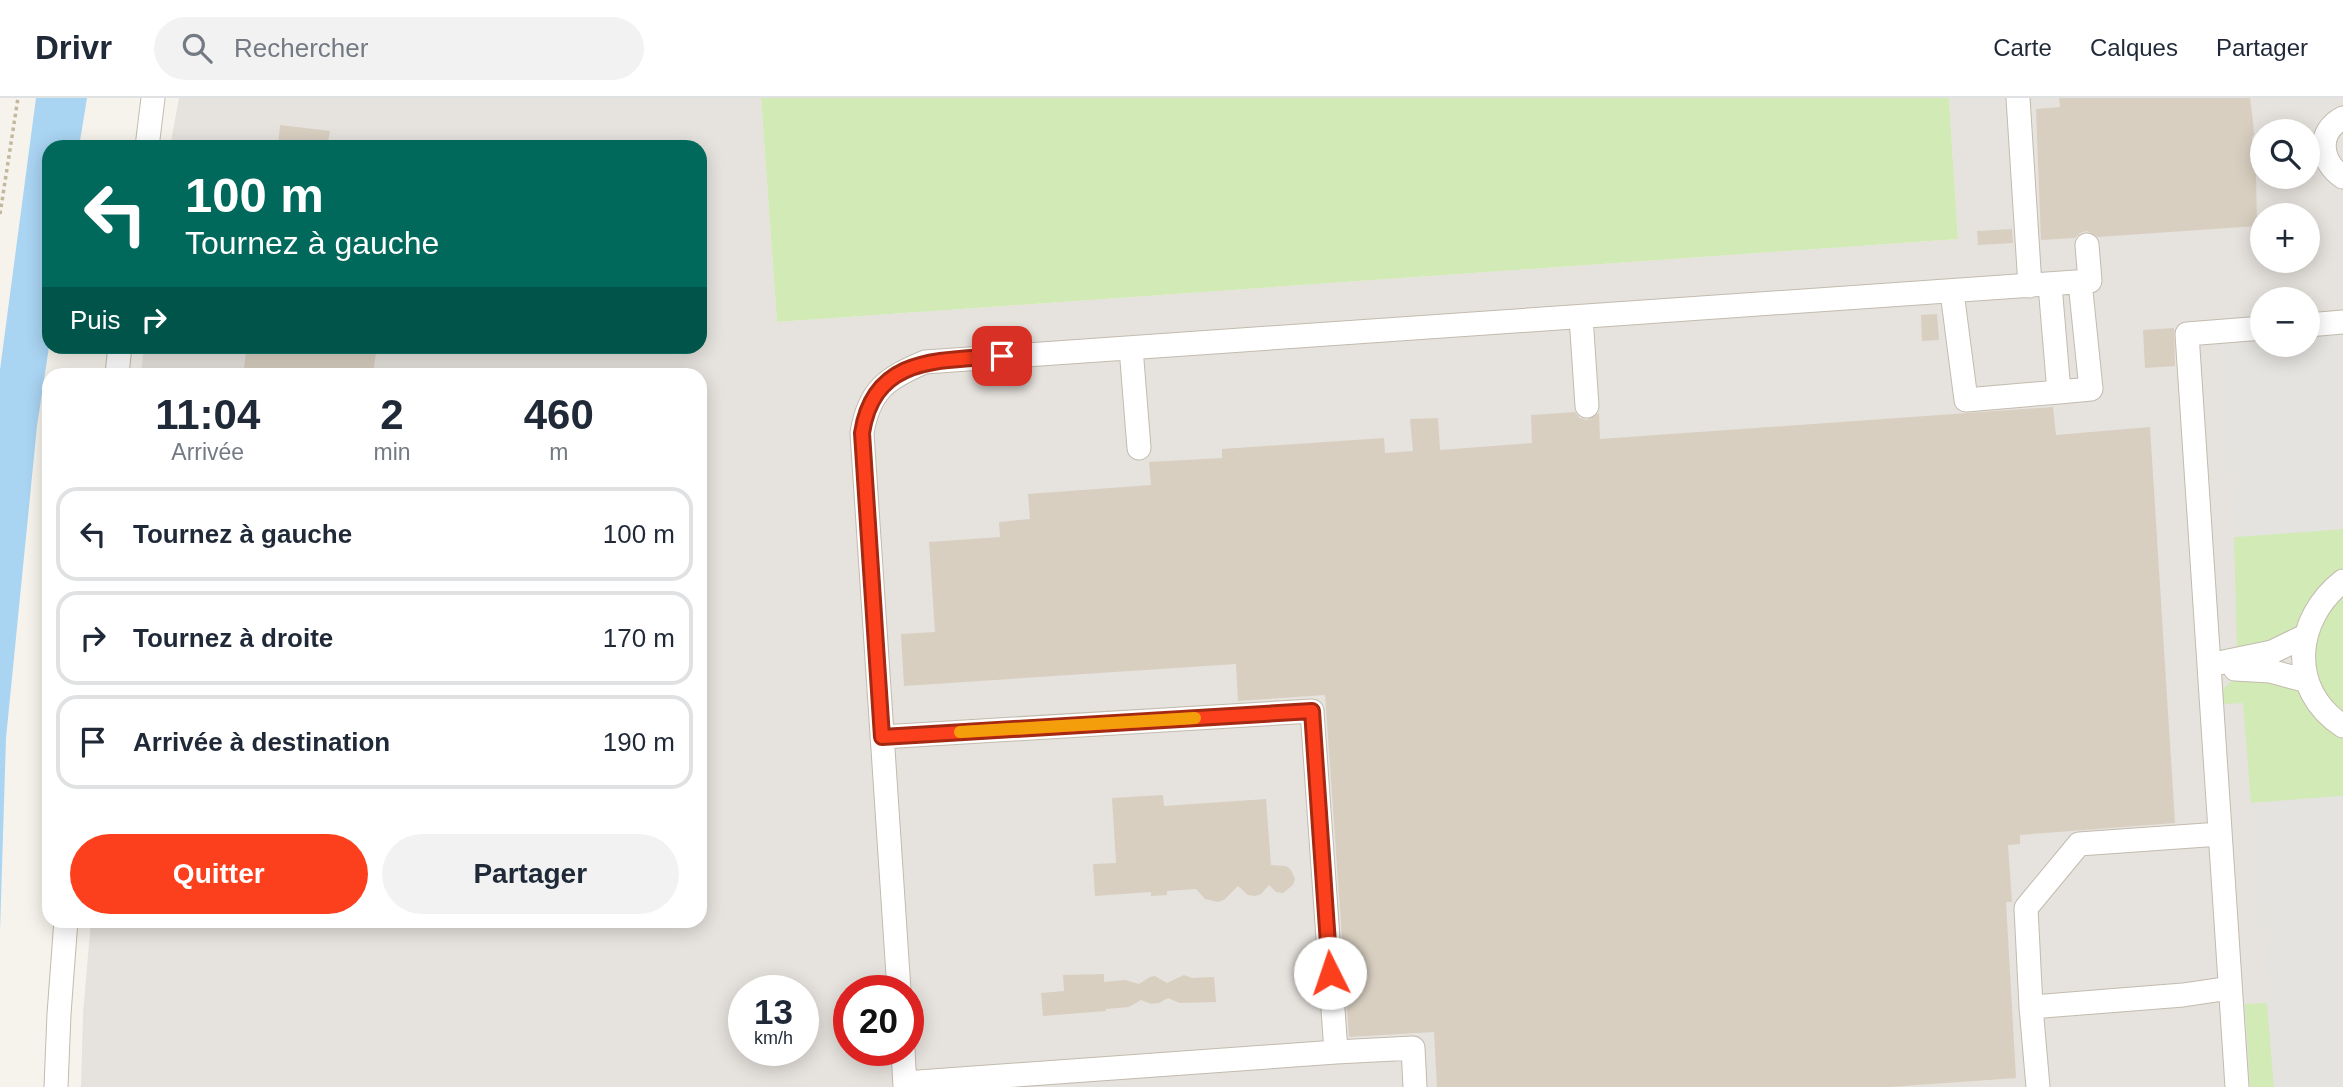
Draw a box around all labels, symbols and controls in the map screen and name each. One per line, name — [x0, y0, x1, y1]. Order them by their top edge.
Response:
search box — [154, 17, 644, 80]
text: Drivr — [35, 29, 112, 66]
icon: search — [178, 29, 216, 67]
text: Rechercher — [234, 33, 368, 63]
text: Carte — [1993, 34, 2052, 61]
text: Calques — [2090, 34, 2178, 61]
text: Partager — [2216, 34, 2308, 61]
map controls — [2250, 119, 2320, 357]
button: search — [2250, 119, 2320, 189]
icon: left — [70, 168, 161, 259]
text: 100 m — [185, 168, 324, 222]
button: + — [2250, 203, 2320, 273]
text: Tournez à gauche — [185, 225, 439, 261]
button: − — [2250, 287, 2320, 357]
icon: right — [135, 301, 173, 339]
text: Puis — [70, 305, 121, 335]
pin — [972, 326, 1032, 386]
icon: arrive — [983, 337, 1021, 375]
text: 11:04 — [155, 391, 260, 438]
text: 2 — [380, 391, 404, 438]
text: 460 — [524, 391, 594, 438]
text: Arrivée — [171, 439, 244, 465]
text: min — [373, 439, 411, 465]
text: m — [549, 439, 568, 465]
icon: left — [74, 515, 112, 553]
text: Tournez à gauche — [133, 519, 352, 549]
text: 100 m — [603, 519, 675, 549]
icon: right — [74, 619, 112, 657]
text: Tournez à droite — [133, 623, 333, 653]
text: 170 m — [603, 623, 675, 653]
icon: arrive — [74, 723, 112, 761]
text: Arrivée à destination — [133, 727, 390, 757]
text: 190 m — [603, 727, 675, 757]
button: Quitter — [70, 834, 368, 914]
button: Partager — [382, 834, 679, 914]
position arrow — [1293, 936, 1367, 1010]
speed limit sign: 20 — [833, 975, 924, 1066]
text: 13 — [754, 992, 793, 1031]
text: km/h — [754, 1028, 793, 1048]

